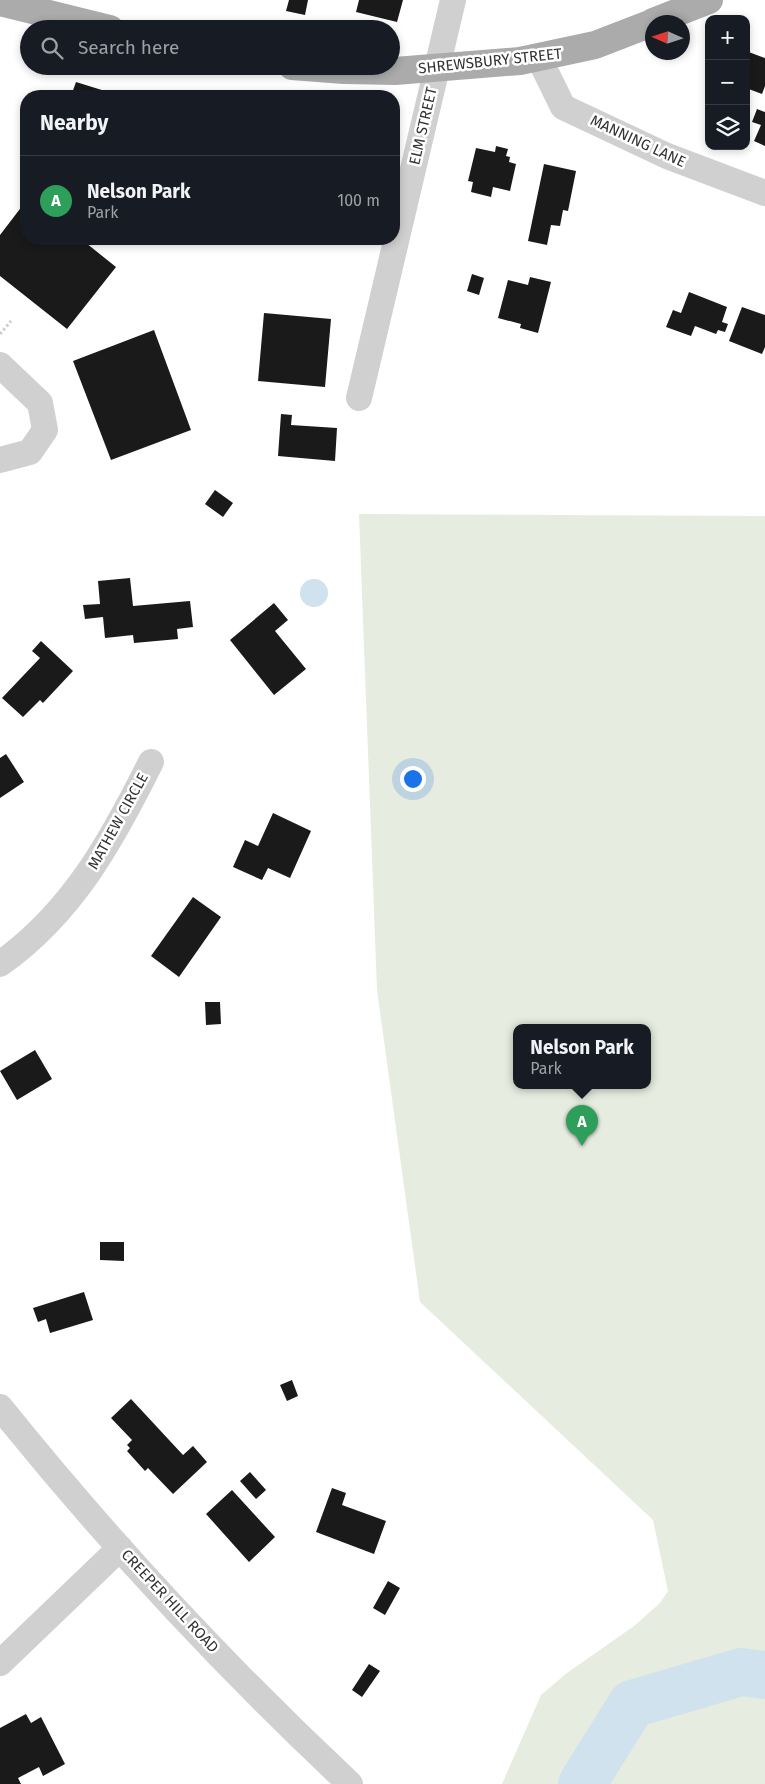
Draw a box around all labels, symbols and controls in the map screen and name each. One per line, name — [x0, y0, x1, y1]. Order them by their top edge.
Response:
north arrow — [645, 15, 690, 60]
map controls — [705, 15, 750, 150]
button: + — [705, 15, 750, 60]
search box — [20, 20, 400, 75]
icon: search — [38, 34, 66, 62]
text: Search here — [78, 36, 179, 59]
street label: SHREWSBURY STREET — [417, 44, 563, 77]
button: − — [705, 60, 750, 105]
street label: ELM STREET — [405, 85, 441, 167]
button: layers — [705, 105, 750, 150]
text: Nearby — [40, 110, 108, 136]
street label: MANNING LANE — [587, 111, 689, 171]
text: Nelson Park — [87, 180, 190, 203]
text: A — [51, 191, 61, 210]
text: 100 m — [337, 191, 380, 210]
text: Park — [87, 203, 119, 222]
your location — [400, 766, 426, 792]
street label: MATHEW CIRCLE — [84, 770, 152, 872]
popup — [513, 1024, 651, 1089]
text: Nelson Park — [530, 1036, 634, 1059]
text: Park — [530, 1059, 562, 1078]
pin: A — [566, 1105, 598, 1146]
street label: CREEPER HILL ROAD — [118, 1546, 222, 1656]

